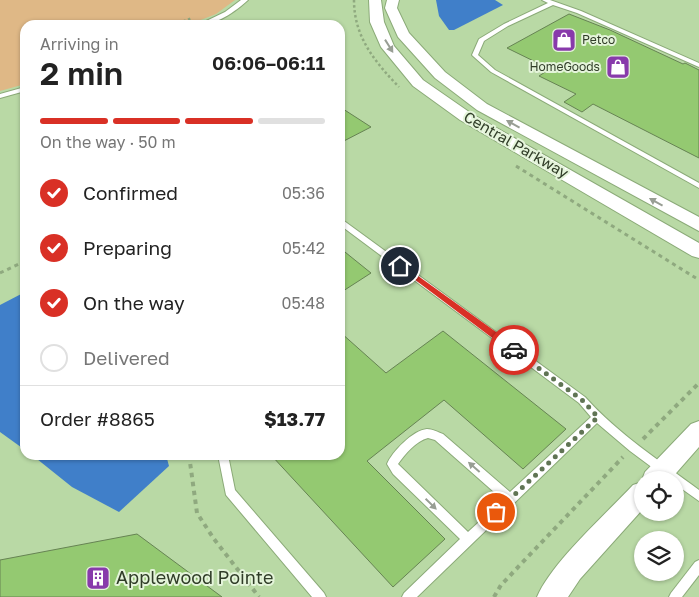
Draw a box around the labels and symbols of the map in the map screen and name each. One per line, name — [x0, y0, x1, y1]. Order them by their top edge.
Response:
shop icon: Petco — [551, 27, 577, 53]
place label: Petco — [582, 32, 615, 47]
one-way arrow — [384, 39, 393, 52]
shop icon: HomeGoods — [605, 54, 631, 80]
place label: HomeGoods — [529, 59, 600, 74]
street label: Central Parkway — [461, 107, 573, 182]
one-way arrow — [506, 120, 521, 128]
one-way arrow — [649, 198, 664, 206]
pin — [379, 245, 421, 287]
courier — [489, 325, 539, 375]
one-way arrow — [468, 461, 480, 473]
pin — [475, 491, 517, 533]
one-way arrow — [425, 498, 437, 510]
building icon: Applewood Pointe — [85, 565, 111, 591]
place label: Applewood Pointe — [116, 566, 273, 588]

